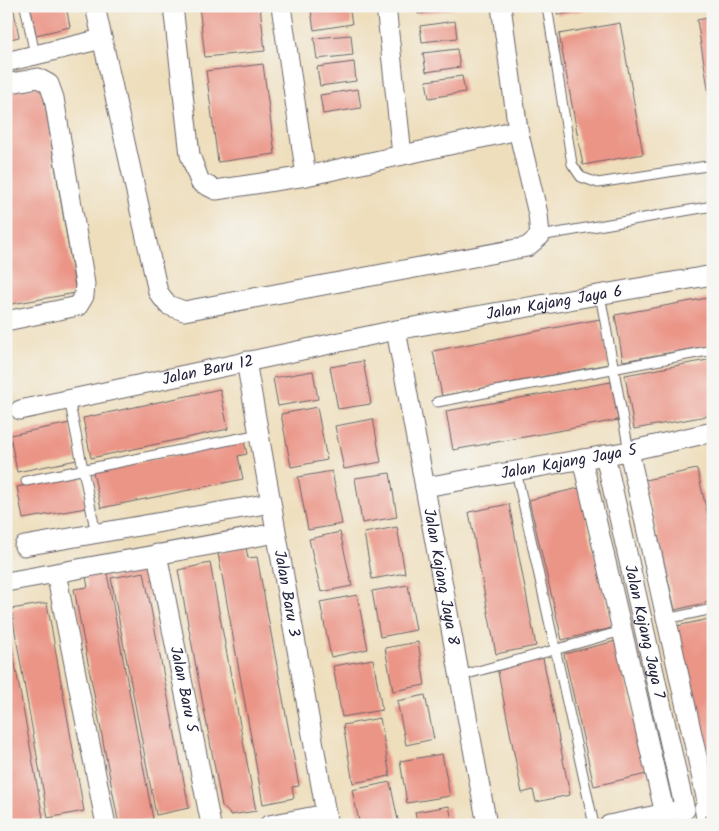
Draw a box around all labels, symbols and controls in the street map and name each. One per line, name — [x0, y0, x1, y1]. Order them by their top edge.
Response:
street label: Jalan Kajang Jaya 6 — [484, 278, 624, 327]
street label: Jalan Baru 12 — [160, 348, 256, 392]
street label: Jalan Kajang Jaya 5 — [499, 437, 641, 486]
street label: Jalan Kajang Jaya 8 — [417, 506, 466, 648]
street label: Jalan Baru 3 — [267, 548, 307, 639]
street label: Jalan Kajang Jaya 7 — [618, 562, 672, 701]
street label: Jalan Baru 5 — [163, 644, 205, 736]

